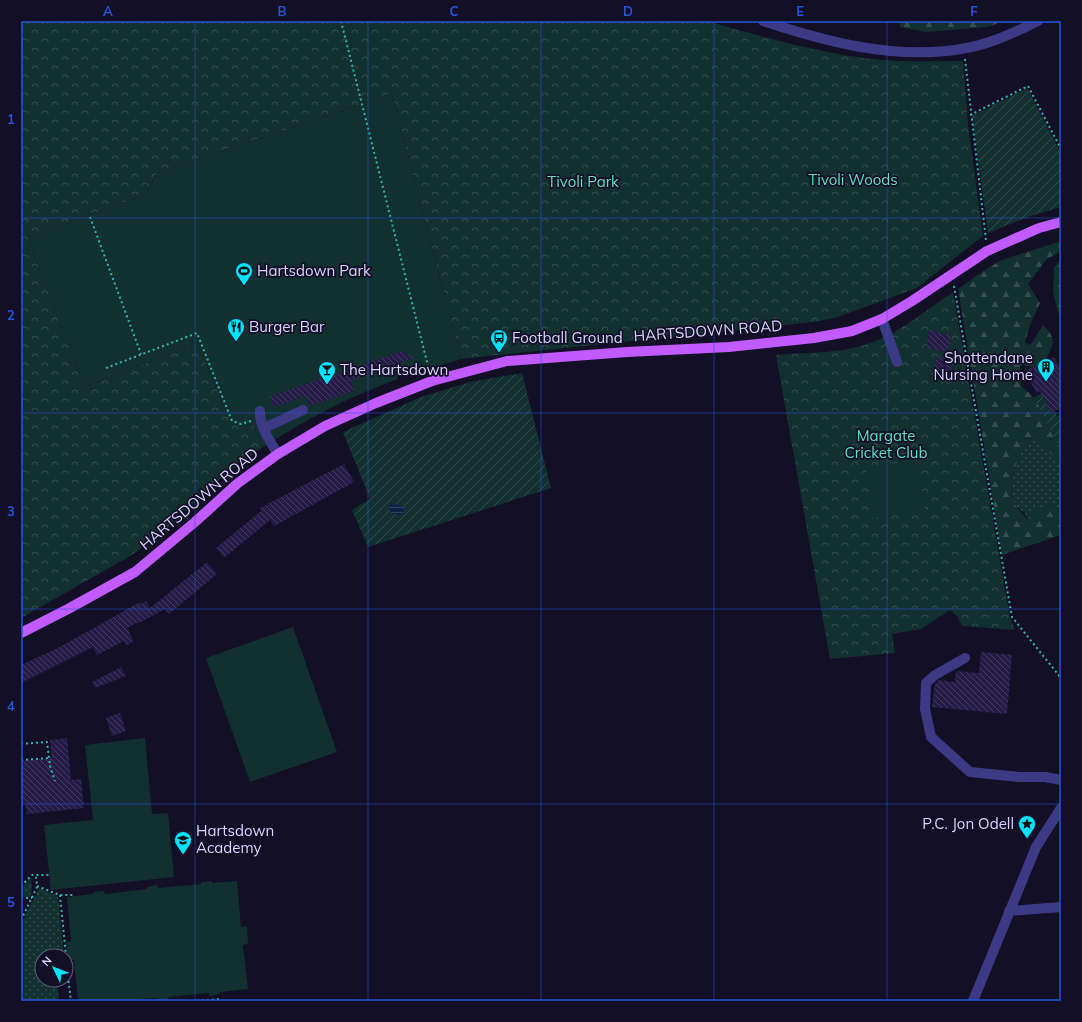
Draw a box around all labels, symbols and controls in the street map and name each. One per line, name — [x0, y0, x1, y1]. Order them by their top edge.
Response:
text: A — [103, 3, 113, 19]
text: B — [278, 3, 287, 19]
text: C — [450, 3, 459, 19]
text: D — [623, 3, 633, 19]
text: E — [796, 3, 804, 19]
text: F — [970, 3, 978, 19]
text: 1 — [7, 111, 15, 127]
park label: Tivoli Woods — [808, 170, 898, 189]
park label: Tivoli Park — [547, 172, 619, 191]
sports icon: Hartsdown Park — [234, 261, 254, 286]
place label: Hartsdown Park — [257, 261, 371, 280]
text: 2 — [7, 307, 15, 323]
street label: HARTSDOWN ROAD — [633, 316, 783, 345]
restaurant icon: Burger Bar — [226, 317, 246, 342]
place label: Burger Bar — [249, 317, 325, 336]
bus stop icon: Football Ground — [489, 328, 509, 353]
place label: Football Ground — [512, 328, 623, 347]
place label: Shottendane Nursing Home — [934, 348, 1033, 384]
building icon: Shottendane Nursing Home — [1036, 357, 1056, 382]
bar icon: The Hartsdown — [317, 360, 337, 385]
place label: The Hartsdown — [340, 360, 448, 379]
park label: Margate Cricket Club — [844, 426, 928, 462]
street label: HARTSDOWN ROAD — [136, 443, 262, 554]
text: 3 — [7, 503, 15, 519]
text: 4 — [7, 698, 15, 714]
place label: P.C. Jon Odell — [922, 814, 1014, 833]
place icon: P.C. Jon Odell — [1017, 814, 1037, 839]
place label: Hartsdown Academy — [196, 821, 274, 857]
school or university icon: Hartsdown Academy — [173, 830, 193, 855]
text: 5 — [7, 894, 15, 910]
north arrow — [34, 948, 74, 988]
text: N — [39, 953, 55, 969]

